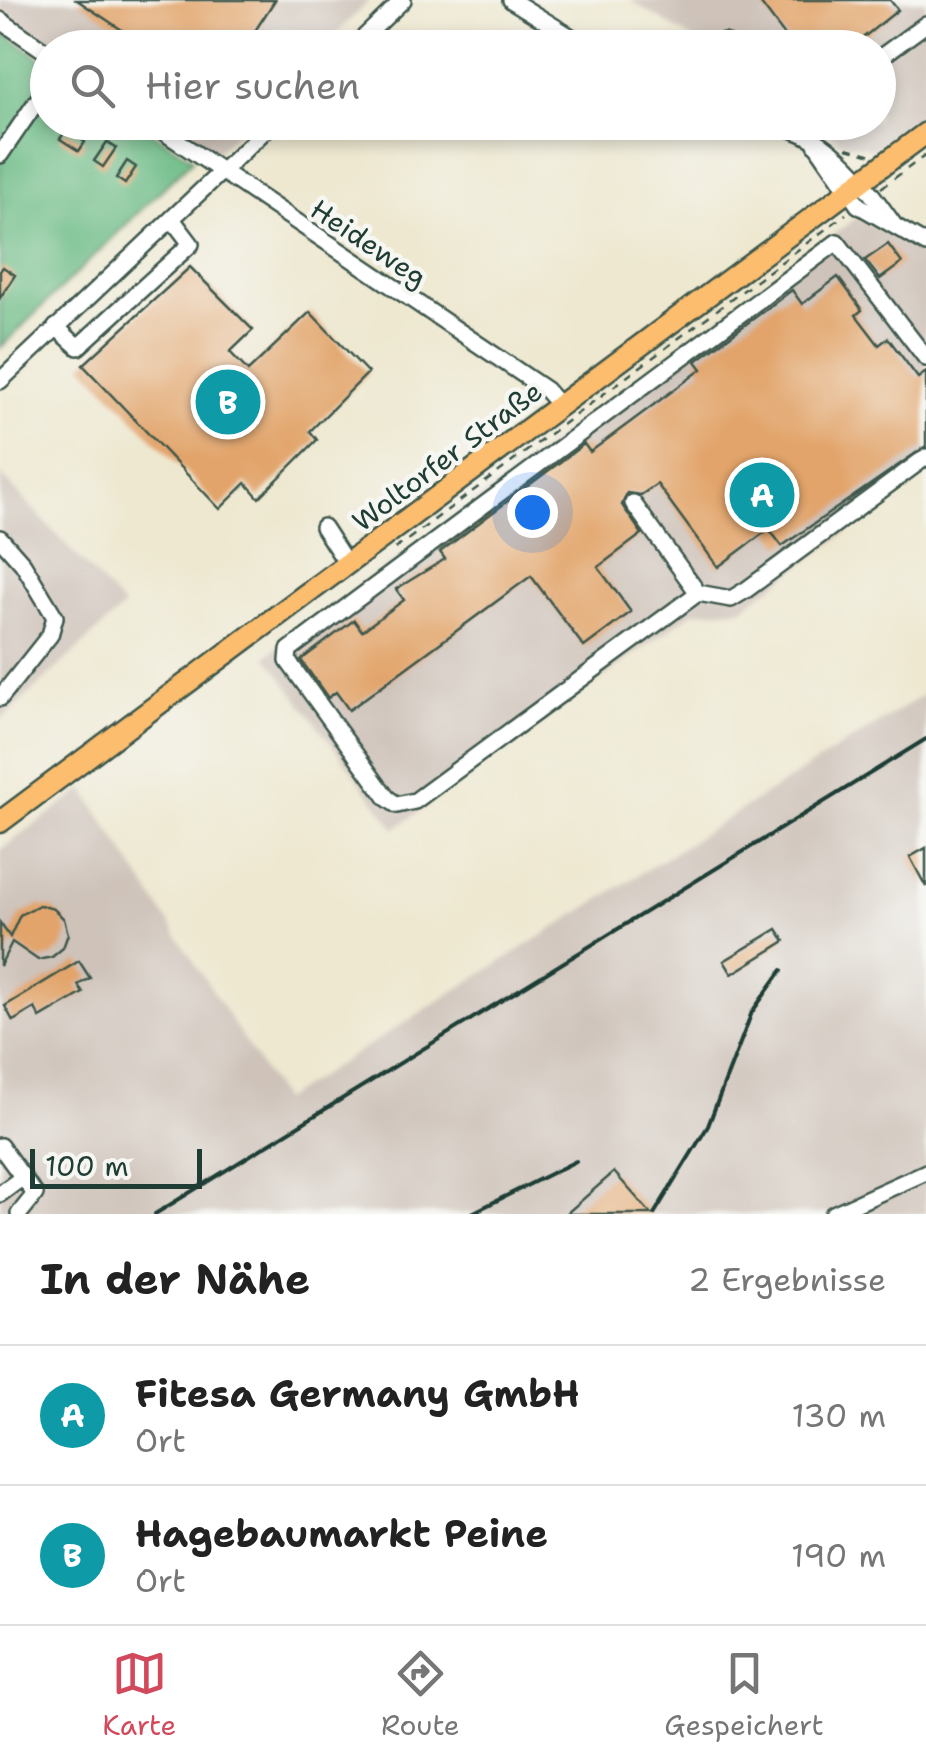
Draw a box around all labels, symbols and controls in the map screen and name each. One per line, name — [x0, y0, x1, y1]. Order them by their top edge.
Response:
search box — [30, 30, 896, 140]
icon: search — [65, 58, 120, 113]
text: Hier suchen — [145, 60, 360, 111]
street label: Heideweg — [303, 190, 435, 296]
pin: B — [196, 364, 260, 440]
street label: Woltorfer Straße — [344, 372, 550, 540]
pin: A — [730, 458, 794, 532]
your location — [507, 487, 558, 538]
scale bar — [30, 1144, 202, 1188]
text: 100 m — [45, 1147, 129, 1185]
text: In der Nähe — [40, 1251, 310, 1307]
text: 2 Ergebnisse — [688, 1258, 886, 1301]
text: Fitesa Germany GmbH — [135, 1368, 580, 1419]
text: A — [60, 1394, 85, 1437]
text: 130 m — [791, 1394, 886, 1437]
text: Ort — [135, 1419, 186, 1462]
text: Hagebaumarkt Peine — [135, 1508, 548, 1559]
text: B — [63, 1534, 82, 1577]
text: 190 m — [791, 1534, 886, 1577]
text: Ort — [135, 1559, 186, 1602]
tab: Karte — [102, 1646, 176, 1744]
tab: Route — [381, 1646, 460, 1744]
tab: Gespeichert — [664, 1646, 824, 1744]

